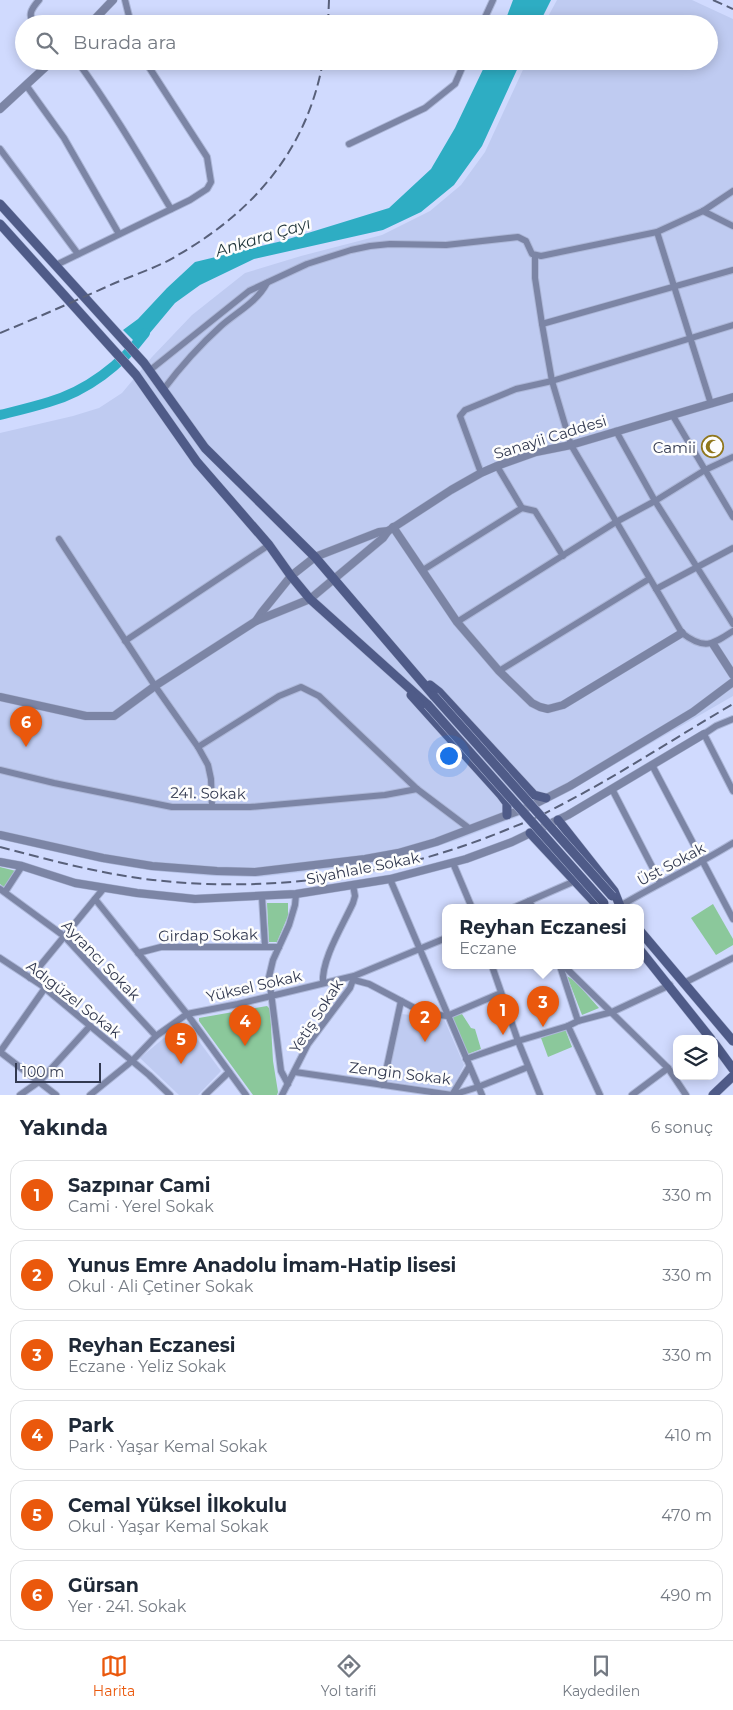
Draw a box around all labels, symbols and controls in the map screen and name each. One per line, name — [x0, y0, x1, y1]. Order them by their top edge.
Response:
search box — [15, 15, 718, 70]
icon: search — [33, 29, 61, 57]
text: Burada ara — [73, 31, 177, 54]
water label: Ankara Çayı — [212, 214, 313, 261]
street label: Sanayii Caddesi — [491, 411, 609, 463]
mosque icon: Camii — [700, 435, 724, 459]
place label: Camii — [653, 438, 696, 457]
pin: 6 — [10, 706, 42, 747]
your location — [436, 743, 462, 769]
street label: 241. Sokak — [170, 783, 246, 803]
street label: Üst Sokak — [634, 838, 708, 890]
street label: Siyahlale Sokak — [305, 848, 421, 888]
popup — [442, 904, 644, 969]
street label: Ayrancı Sokak — [58, 916, 144, 1004]
text: Reyhan Eczanesi — [459, 916, 627, 939]
street label: Girdap Sokak — [158, 925, 258, 945]
text: Eczane — [459, 939, 517, 958]
street label: Adıgüzel Sokak — [23, 956, 125, 1042]
street label: Yüksel Sokak — [204, 966, 304, 1006]
street label: Yetiş Sokak — [285, 975, 347, 1057]
pin: 3 — [527, 986, 559, 1027]
pin: 1 — [487, 994, 519, 1035]
pin: 2 — [409, 1001, 441, 1042]
pin: 4 — [229, 1005, 261, 1046]
pin: 5 — [165, 1023, 197, 1064]
map controls — [673, 1035, 718, 1080]
button: layers — [673, 1035, 718, 1080]
street label: Zengin Sokak — [348, 1057, 452, 1089]
scale bar — [15, 1060, 101, 1083]
text: 100 m — [22, 1063, 64, 1081]
text: Yakında — [20, 1115, 108, 1140]
text: 6 sonuç — [651, 1118, 713, 1137]
text: Sazpınar Cami — [68, 1174, 210, 1197]
text: 1 — [34, 1186, 40, 1205]
text: 330 m — [662, 1186, 712, 1205]
text: Cami · Yerel Sokak — [68, 1197, 214, 1216]
text: Yunus Emre Anadolu İmam-Hatip lisesi — [68, 1254, 456, 1277]
text: 2 — [32, 1266, 42, 1285]
text: 330 m — [662, 1266, 712, 1285]
text: Okul · Ali Çetiner Sokak — [68, 1277, 253, 1296]
text: Reyhan Eczanesi — [68, 1334, 236, 1357]
text: 3 — [32, 1346, 42, 1365]
text: 330 m — [662, 1346, 712, 1365]
text: Eczane · Yeliz Sokak — [68, 1357, 226, 1376]
text: Park — [68, 1414, 114, 1437]
text: 4 — [31, 1426, 43, 1445]
text: 410 m — [664, 1426, 712, 1445]
text: Park · Yaşar Kemal Sokak — [68, 1437, 267, 1456]
text: Cemal Yüksel İlkokulu — [68, 1494, 287, 1517]
text: 5 — [32, 1506, 42, 1525]
text: 470 m — [661, 1506, 712, 1525]
text: Okul · Yaşar Kemal Sokak — [68, 1517, 269, 1536]
text: Gürsan — [68, 1574, 139, 1597]
text: 6 — [32, 1586, 42, 1605]
text: 490 m — [660, 1586, 712, 1605]
text: Yer · 241. Sokak — [68, 1597, 186, 1616]
tab: Harita — [93, 1652, 135, 1700]
tab: Yol tarifi — [321, 1652, 377, 1700]
tab: Kaydedilen — [562, 1652, 640, 1700]

